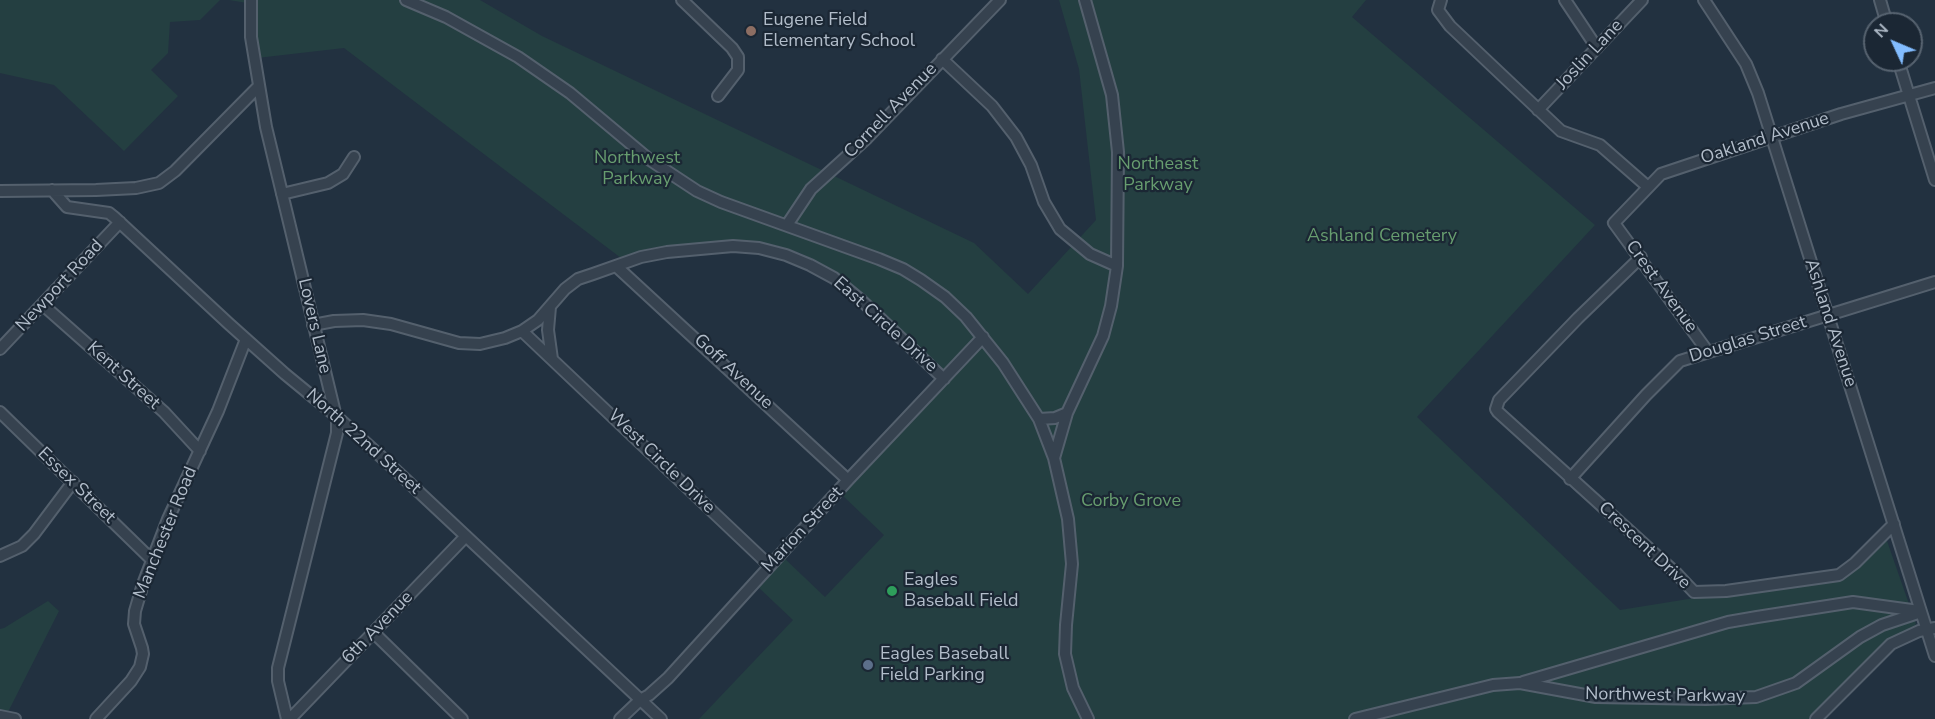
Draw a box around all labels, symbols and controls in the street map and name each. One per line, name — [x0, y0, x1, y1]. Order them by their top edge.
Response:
place label: Eugene Field Elementary School — [763, 10, 915, 52]
north arrow — [1863, 12, 1923, 72]
street label: Joslin Lane — [1552, 15, 1628, 95]
text: N — [1869, 19, 1894, 43]
marker: Eugene Field Elementary School — [744, 24, 758, 38]
street label: Cornell Avenue — [840, 59, 942, 163]
street label: Oakland Avenue — [1698, 108, 1832, 170]
park label: Northwest Parkway — [594, 148, 680, 190]
park label: Northeast Parkway — [1118, 154, 1198, 196]
park label: Ashland Cemetery — [1307, 226, 1457, 248]
street label: Newport Road — [12, 235, 108, 337]
street label: Crest Avenue — [1620, 237, 1702, 337]
street label: Ashland Avenue — [1799, 256, 1861, 390]
street label: East Circle Drive — [829, 273, 941, 377]
street label: Lovers Lane — [293, 276, 335, 376]
street label: Douglas Street — [1687, 312, 1809, 368]
street label: Goff Avenue — [689, 330, 777, 414]
street label: Kent Street — [82, 338, 164, 414]
street label: North 22nd Street — [301, 385, 425, 499]
street label: West Circle Drive — [603, 405, 719, 519]
street label: Essex Street — [32, 443, 120, 529]
street label: Manchester Road — [130, 464, 202, 602]
street label: Marion Street — [758, 483, 848, 577]
park label: Corby Grove — [1081, 491, 1181, 513]
street label: Crescent Drive — [1593, 498, 1695, 594]
place label: Eagles Baseball Field — [904, 570, 1019, 612]
marker: Eagles Baseball Field — [885, 584, 899, 598]
street label: 6th Avenue — [338, 587, 418, 669]
place label: Eagles Baseball Field Parking — [880, 644, 1009, 686]
marker: Eagles Baseball Field Parking — [861, 658, 875, 672]
street label: Northwest Parkway — [1585, 684, 1745, 708]

